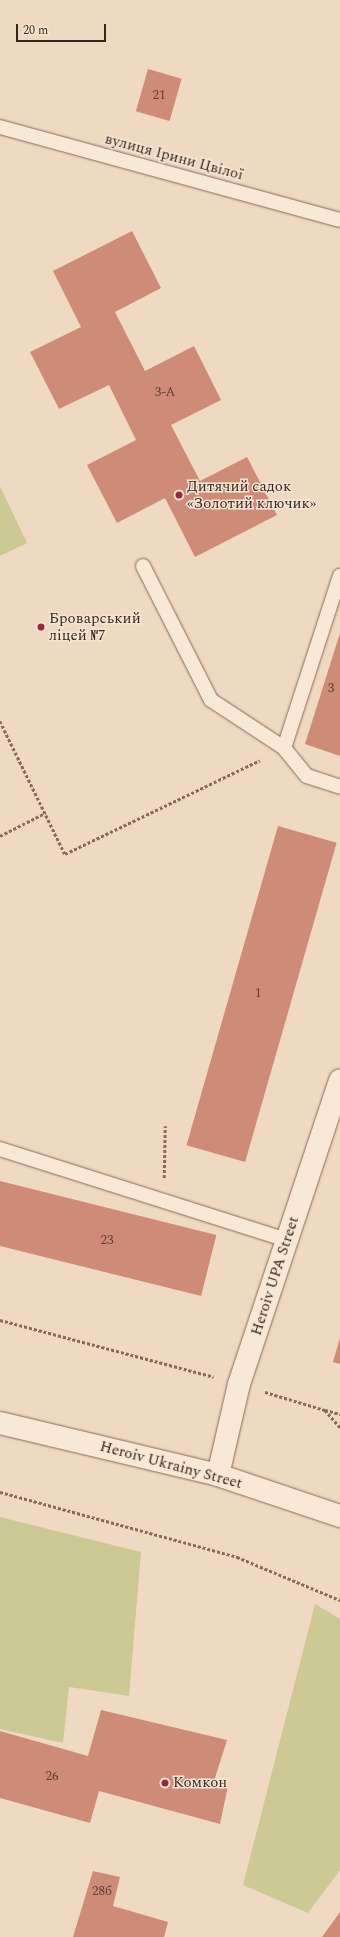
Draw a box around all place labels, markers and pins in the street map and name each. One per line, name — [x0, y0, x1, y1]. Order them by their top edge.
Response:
place label: Дитячий садок «Золотий ключик» — [187, 477, 316, 512]
marker: Дитячий садок «Золотий ключик» — [174, 490, 184, 500]
place label: Броварський ліцей №7 — [49, 609, 141, 644]
marker: Броварський ліцей №7 — [36, 622, 46, 632]
place label: Комкон — [173, 1774, 227, 1792]
marker: Комкон — [160, 1778, 170, 1788]

